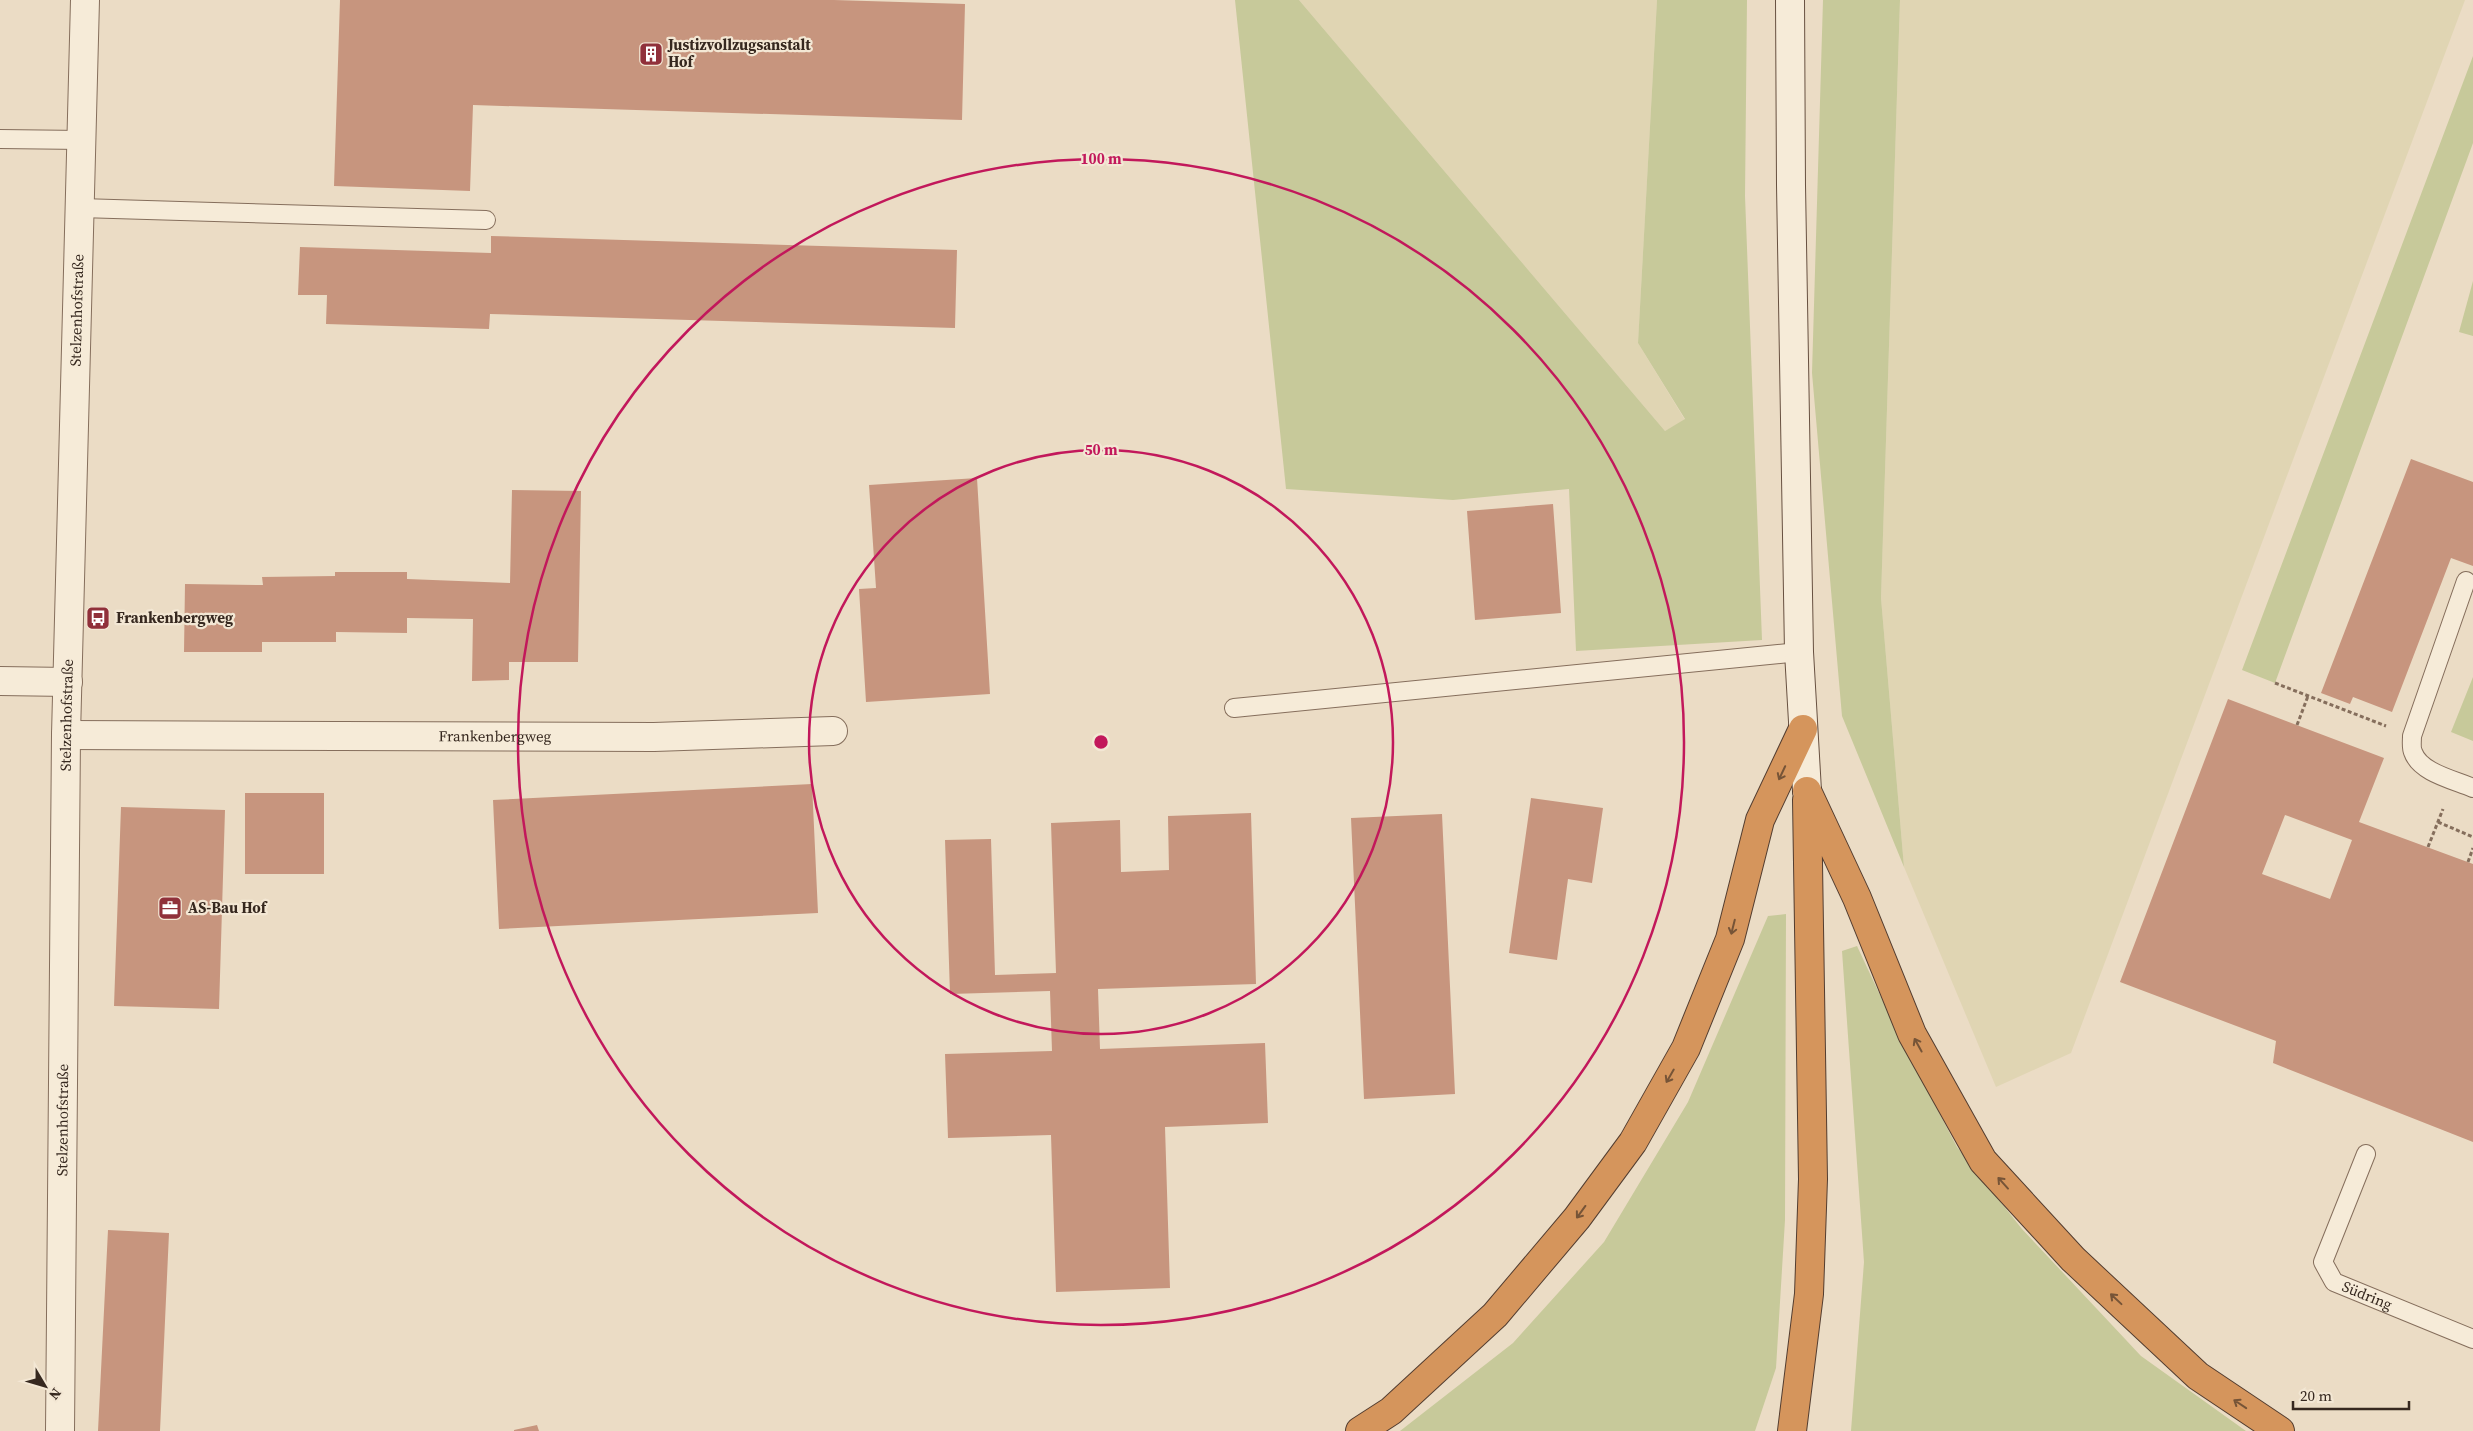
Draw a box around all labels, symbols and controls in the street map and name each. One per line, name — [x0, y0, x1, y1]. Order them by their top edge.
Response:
place label: Justizvollzugsanstalt Hof — [667, 34, 811, 72]
building icon: Justizvollzugsanstalt Hof — [638, 41, 664, 67]
text: 100 m — [1080, 148, 1122, 169]
street label: Stelzenhofstraße — [65, 253, 88, 367]
text: 50 m — [1084, 439, 1118, 460]
bus stop icon: Frankenbergweg — [85, 605, 111, 631]
place label: Frankenbergweg — [116, 607, 233, 628]
street label: Stelzenhofstraße — [55, 658, 78, 771]
street label: Frankenbergweg — [439, 725, 552, 747]
centre of rings — [1092, 733, 1110, 751]
one-way arrow — [1777, 765, 1786, 780]
office icon: AS-Bau Hof — [157, 895, 183, 921]
place label: AS-Bau Hof — [188, 897, 268, 918]
one-way arrow — [1728, 919, 1737, 935]
one-way arrow — [1912, 1038, 1922, 1053]
street label: Stelzenhofstraße — [51, 1063, 73, 1176]
one-way arrow — [1665, 1069, 1675, 1084]
one-way arrow — [1997, 1176, 2009, 1189]
one-way arrow — [1576, 1205, 1586, 1219]
street label: Südring — [2339, 1276, 2396, 1315]
one-way arrow — [2109, 1293, 2122, 1305]
north arrow — [20, 1361, 70, 1411]
scale bar — [2293, 1378, 2409, 1410]
text: N — [44, 1384, 66, 1404]
text: 20 m — [2300, 1385, 2332, 1406]
one-way arrow — [2233, 1399, 2247, 1409]

